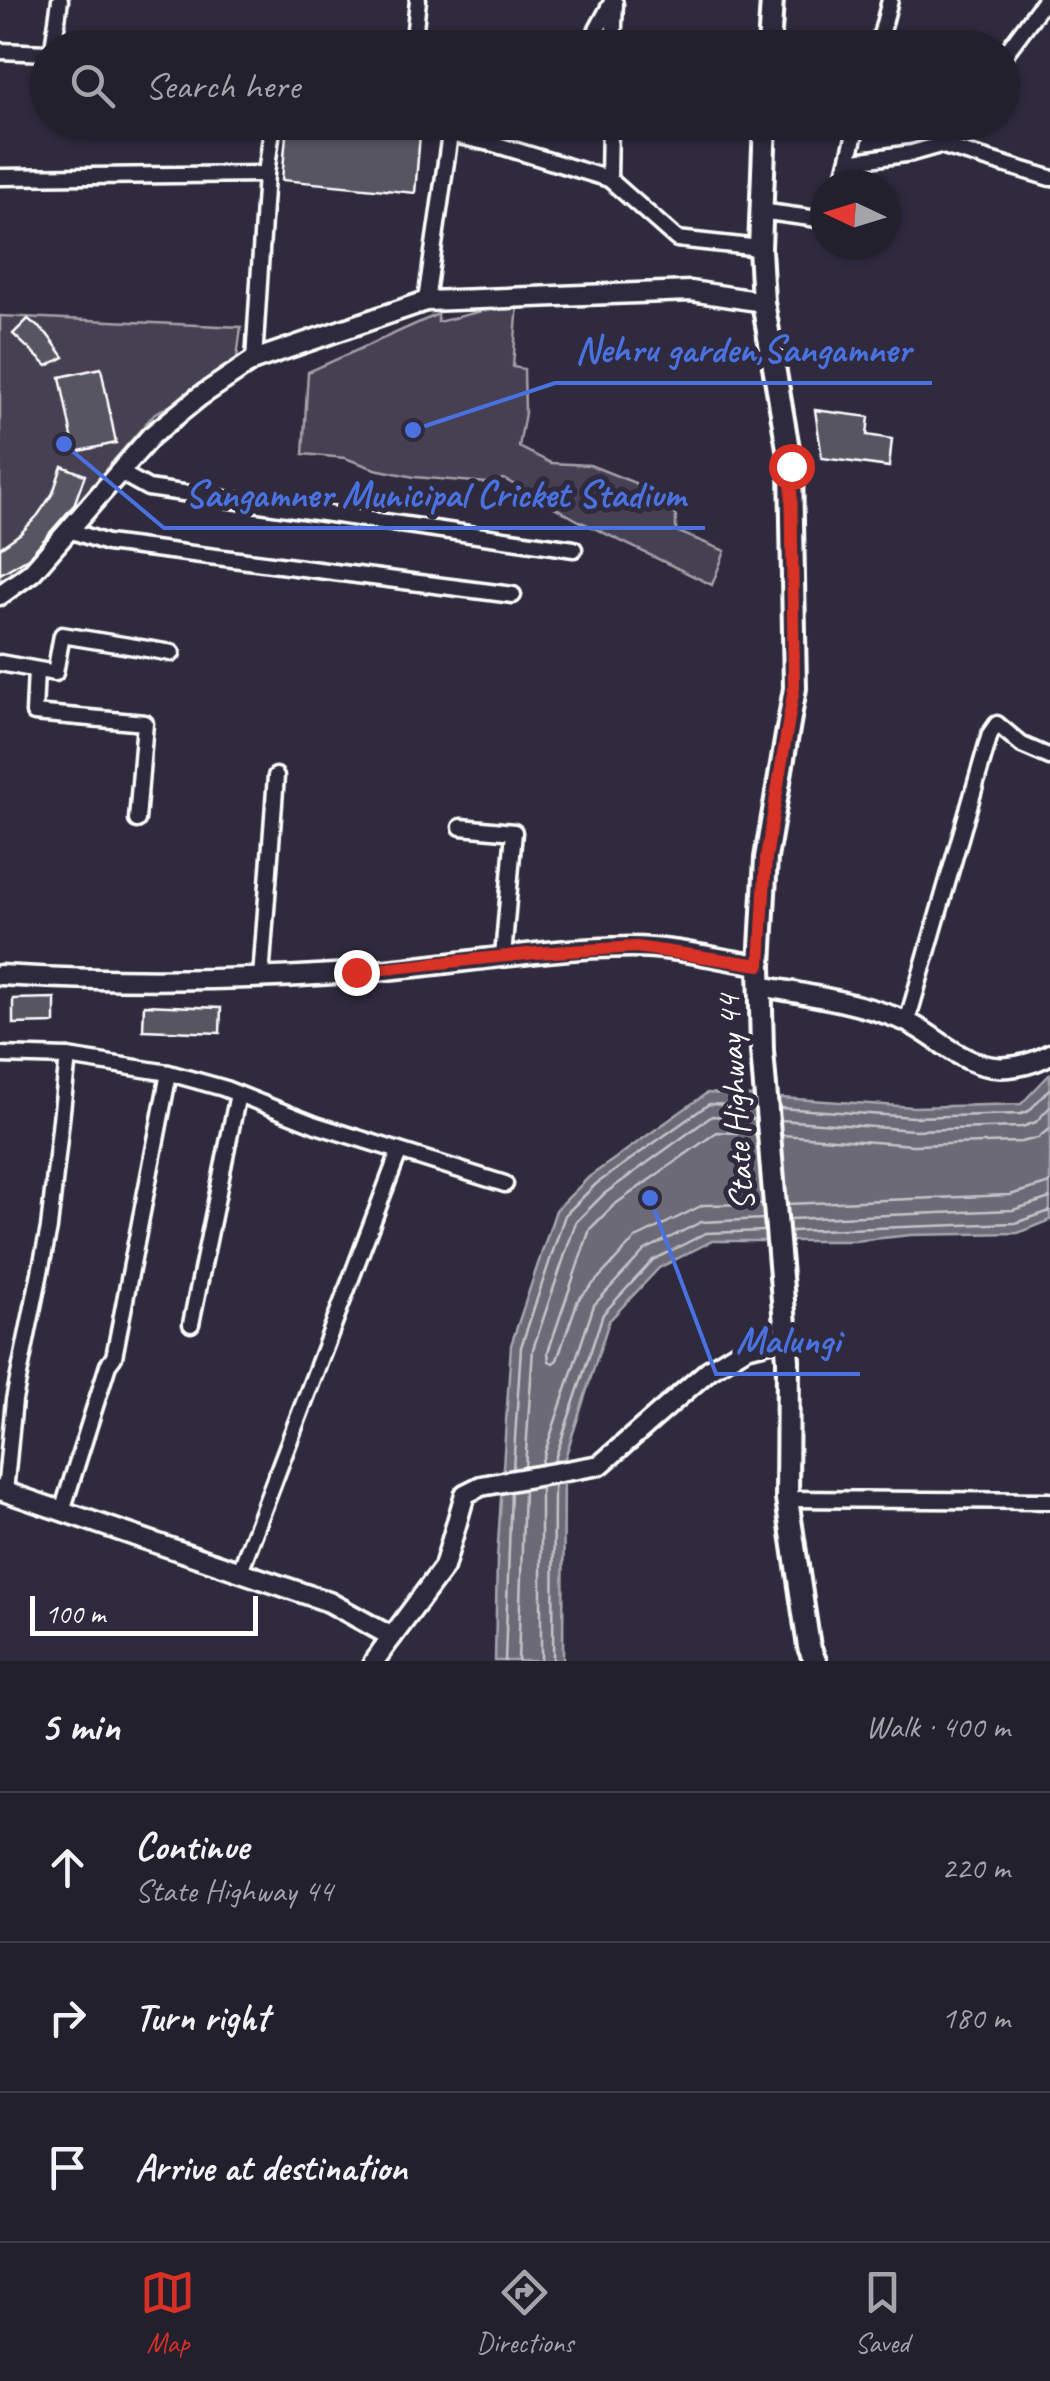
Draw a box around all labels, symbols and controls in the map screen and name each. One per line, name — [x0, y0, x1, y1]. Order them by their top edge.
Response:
search box — [30, 30, 1020, 140]
icon: search — [65, 58, 120, 113]
text: Search here — [145, 62, 300, 109]
north arrow — [810, 170, 900, 260]
callout: Nehru garden,Sangamner — [555, 315, 932, 383]
text: Nehru garden,Sangamner — [575, 326, 915, 373]
route start — [769, 444, 815, 490]
callout: Sangamner Municipal Cricket Stadium — [164, 460, 705, 528]
text: Sangamner Municipal Cricket Stadium — [185, 471, 688, 518]
route end — [334, 950, 380, 996]
street label: State Highway 44 — [705, 990, 765, 1212]
callout: Malungi — [716, 1306, 860, 1374]
text: Malungi — [736, 1317, 845, 1364]
scale bar — [30, 1591, 258, 1636]
text: 100 m — [45, 1596, 105, 1631]
text: 5 min — [40, 1700, 120, 1753]
text: Walk · 400 m — [866, 1706, 1010, 1747]
text: Continue — [135, 1823, 249, 1870]
icon: ahead — [40, 1840, 95, 1895]
text: 220 m — [941, 1847, 1010, 1888]
text: State Highway 44 — [135, 1870, 333, 1911]
icon: right — [40, 1990, 95, 2045]
text: Turn right — [135, 1994, 269, 2041]
text: 180 m — [941, 1997, 1010, 2038]
icon: arrive — [40, 2140, 95, 2195]
text: Arrive at destination — [135, 2144, 407, 2191]
tab: Map — [140, 2265, 195, 2360]
tab: Directions — [476, 2265, 574, 2360]
tab: Saved — [855, 2265, 910, 2360]

